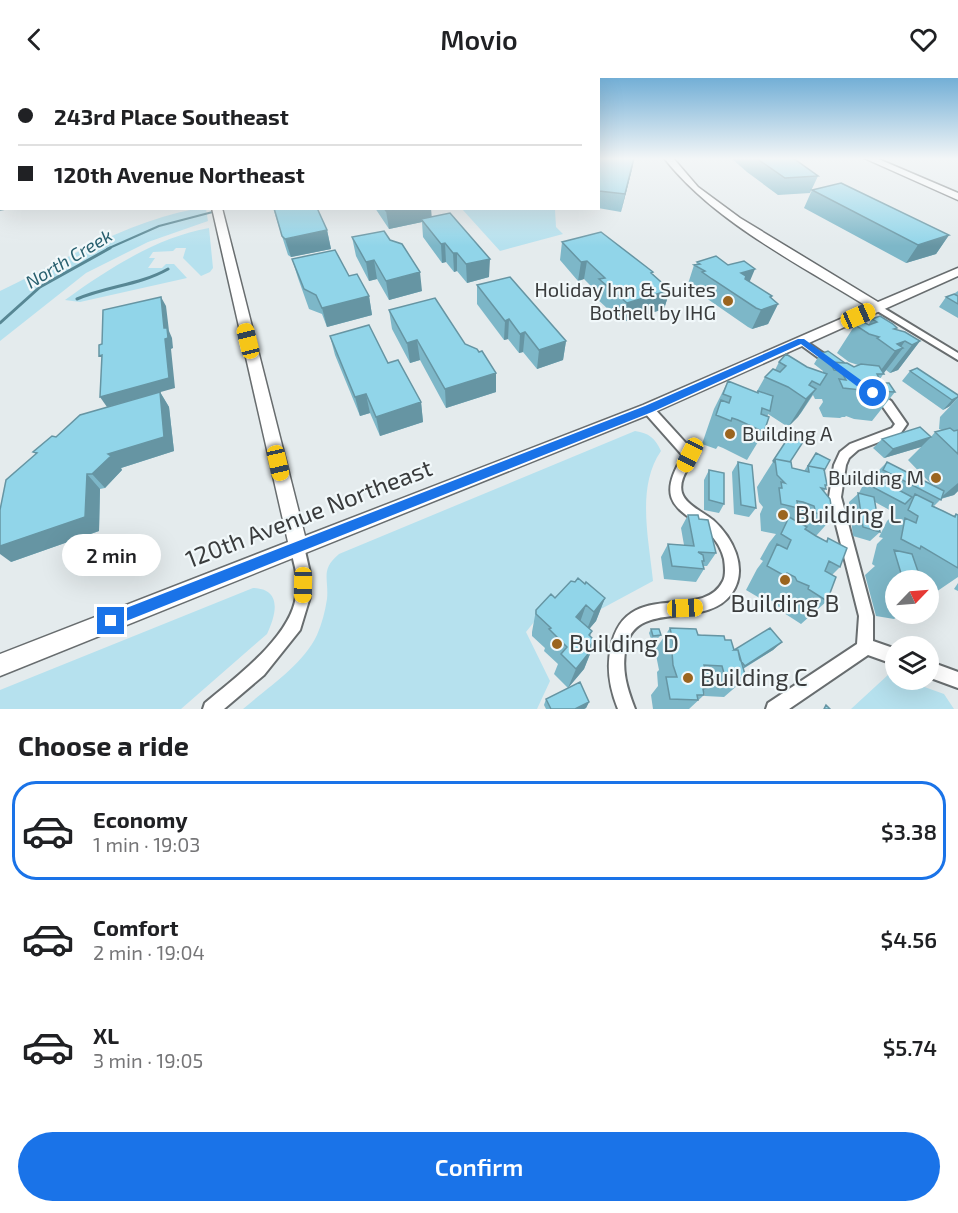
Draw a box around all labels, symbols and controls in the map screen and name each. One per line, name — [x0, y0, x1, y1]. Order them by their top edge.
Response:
icon: back — [18, 23, 51, 56]
text: Movio — [440, 23, 518, 55]
icon: heart — [907, 23, 940, 56]
text: 243rd Place Southeast — [54, 103, 289, 129]
text: 120th Avenue Northeast — [54, 161, 305, 187]
water label: North Creek — [21, 224, 116, 293]
place label: Holiday Inn & Suites Bothell by IHG — [534, 277, 716, 324]
marker: Holiday Inn & Suites Bothell by IHG — [721, 294, 735, 308]
car — [838, 300, 878, 332]
car — [235, 321, 261, 361]
route start — [859, 379, 886, 406]
place label: Building A — [742, 421, 833, 445]
marker: Building A — [723, 427, 737, 441]
car — [674, 435, 706, 475]
car — [265, 443, 291, 483]
street label: 120th Avenue Northeast — [181, 452, 436, 573]
place label: Building M — [828, 465, 924, 489]
marker: Building M — [929, 471, 943, 485]
place label: Building L — [795, 499, 901, 528]
marker: Building L — [776, 508, 790, 522]
callout: 2 min — [62, 534, 160, 576]
text: 2 min — [86, 543, 137, 567]
car — [294, 567, 312, 603]
north arrow — [885, 570, 939, 624]
map controls — [885, 570, 939, 690]
marker: Building B — [778, 573, 792, 587]
place label: Building B — [731, 588, 839, 617]
car — [667, 598, 703, 618]
route end — [97, 607, 124, 634]
place label: Building D — [569, 628, 679, 657]
button: layers — [885, 636, 939, 690]
marker: Building D — [550, 637, 564, 651]
place label: Building C — [700, 662, 808, 691]
marker: Building C — [681, 671, 695, 685]
text: Choose a ride — [18, 729, 189, 761]
icon: car — [21, 804, 75, 858]
text: Economy — [93, 806, 188, 832]
text: $3.38 — [881, 818, 937, 844]
text: 1 min · 19:03 — [93, 832, 200, 856]
icon: car — [21, 912, 75, 966]
text: Comfort — [93, 914, 178, 940]
text: $4.56 — [881, 926, 937, 952]
text: 2 min · 19:04 — [93, 940, 205, 964]
icon: car — [21, 1020, 75, 1074]
text: XL — [93, 1022, 119, 1048]
text: $5.74 — [883, 1034, 937, 1060]
text: 3 min · 19:05 — [93, 1048, 203, 1072]
button: Confirm — [18, 1132, 940, 1201]

